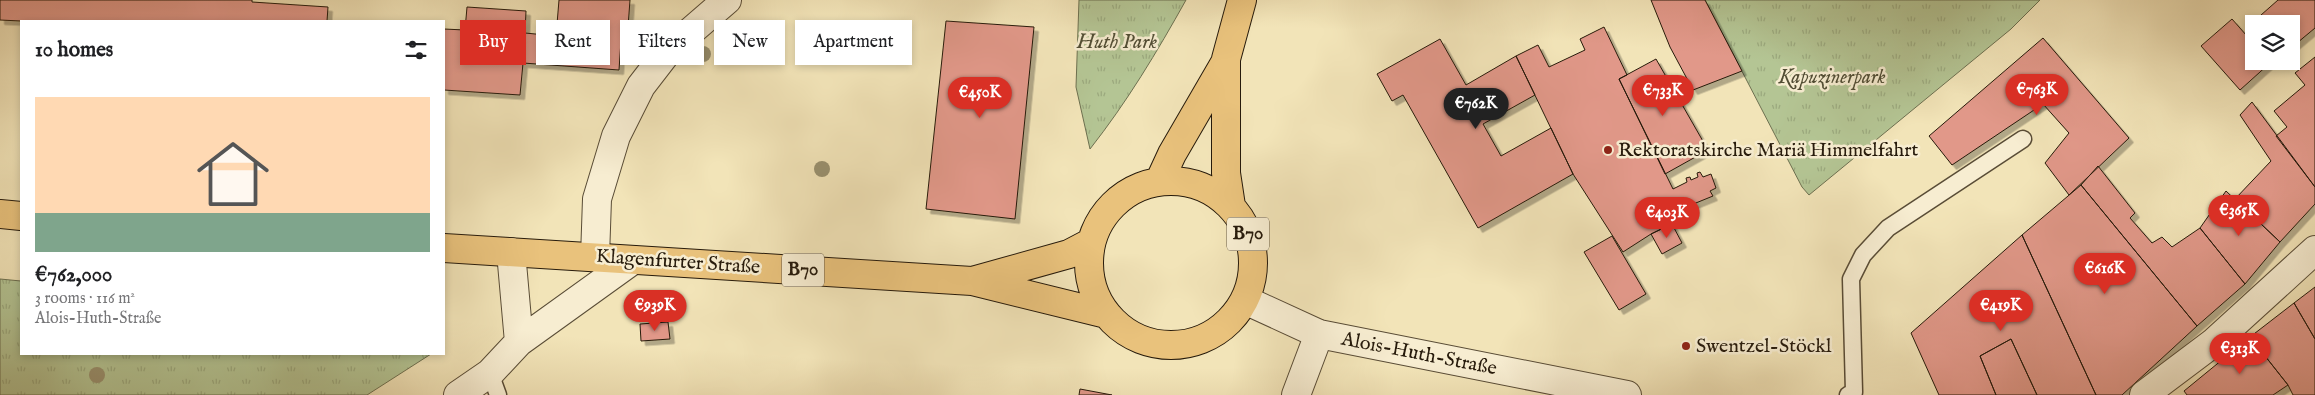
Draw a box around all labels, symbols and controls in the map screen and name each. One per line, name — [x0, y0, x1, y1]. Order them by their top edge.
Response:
map controls — [2245, 15, 2300, 70]
button: layers — [2245, 15, 2300, 70]
chip: Buy — [460, 20, 526, 65]
chip: Rent — [536, 20, 610, 65]
chip: Filters — [620, 20, 704, 65]
chip: New — [714, 20, 785, 65]
chip: Apartment — [795, 20, 912, 65]
park label: Huth Park — [1076, 30, 1157, 55]
icon: filters — [402, 36, 430, 64]
text: 10 homes — [35, 37, 113, 64]
park label: Kapuzinerpark — [1777, 65, 1886, 90]
pin: €733K — [1628, 74, 1698, 117]
pin: €763K — [2002, 74, 2072, 116]
pin: €450K — [945, 76, 1015, 119]
text: €763K — [2016, 80, 2058, 100]
text: €733K — [1643, 81, 1683, 101]
text: €450K — [959, 83, 1001, 103]
pin: €762K — [1441, 88, 1511, 130]
text: €762K — [1455, 94, 1497, 114]
icon: home — [188, 129, 278, 219]
place label: Rektoratskirche Mariä Himmelfahrt — [1618, 138, 1919, 163]
marker: Rektoratskirche Mariä Himmelfahrt — [1602, 144, 1614, 156]
pin: €365K — [2204, 194, 2274, 237]
pin: €403K — [1632, 196, 1702, 239]
text: €365K — [2219, 201, 2259, 221]
text: €403K — [1646, 203, 1688, 223]
road number: B70 — [1227, 218, 1269, 250]
street label: Klagenfurter Straße — [595, 244, 761, 280]
pin: €616K — [2070, 252, 2140, 295]
road number: B70 — [782, 254, 824, 286]
text: €616K — [2085, 259, 2125, 279]
text: €762,000 — [35, 262, 112, 289]
text: 3 rooms · 116 m² — [35, 289, 135, 309]
pin: €939K — [620, 290, 690, 332]
pin: €419K — [1966, 290, 2036, 332]
text: €939K — [635, 296, 675, 316]
text: €419K — [1980, 296, 2022, 316]
text: Alois-Huth-Straße — [35, 309, 161, 329]
street label: Alois-Huth-Straße — [1338, 326, 1499, 381]
pin: €313K — [2205, 332, 2275, 375]
place label: Swentzel-Stöckl — [1696, 334, 1832, 359]
text: €313K — [2221, 339, 2259, 359]
marker: Swentzel-Stöckl — [1680, 340, 1692, 352]

